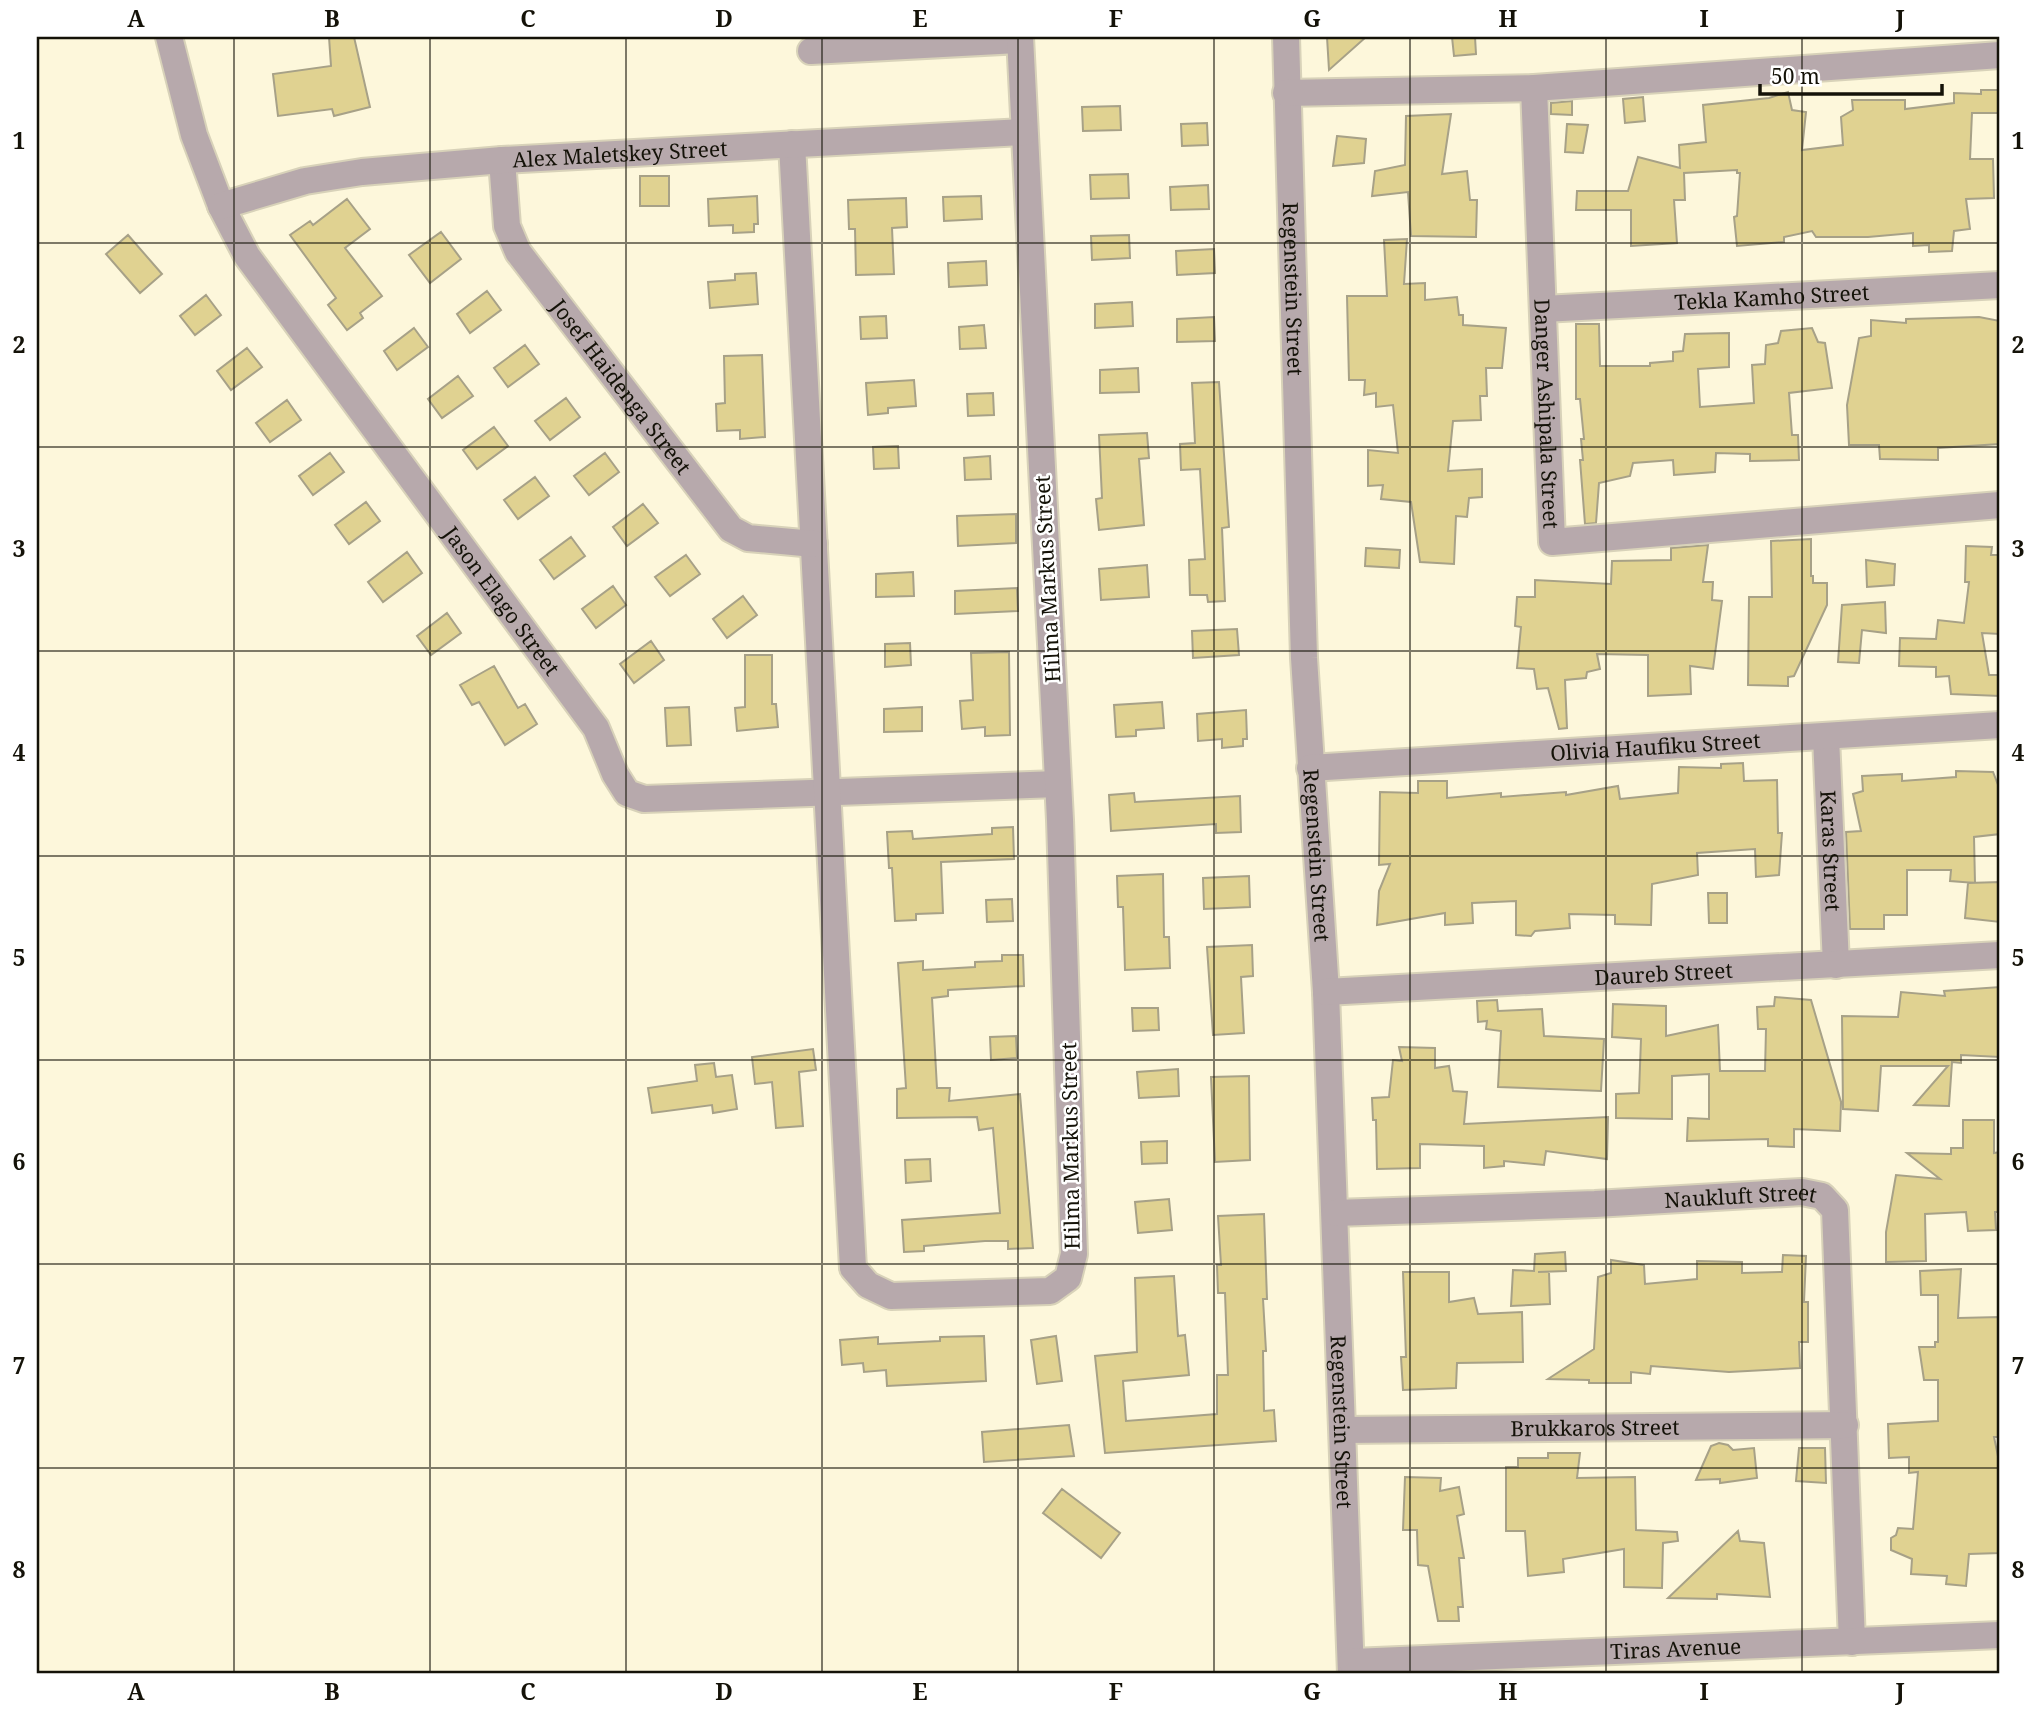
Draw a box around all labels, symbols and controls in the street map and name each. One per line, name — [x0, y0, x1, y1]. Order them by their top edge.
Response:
text: A — [127, 2, 145, 34]
text: B — [324, 2, 340, 34]
text: C — [520, 2, 536, 34]
text: D — [715, 2, 733, 34]
text: E — [912, 2, 928, 34]
text: F — [1109, 2, 1123, 34]
text: G — [1303, 2, 1321, 34]
text: H — [1499, 2, 1518, 34]
text: I — [1699, 2, 1709, 34]
text: J — [1894, 2, 1905, 34]
scale bar — [1760, 52, 1942, 96]
text: 50 m — [1771, 62, 1820, 90]
text: 1 — [13, 124, 26, 156]
text: 1 — [2012, 124, 2025, 156]
street label: Alex Maletskey Street — [512, 134, 728, 173]
street label: Regenstein Street — [1277, 202, 1310, 376]
street label: Tekla Kamho Street — [1673, 278, 1870, 316]
street label: Josef Haidenga Street — [545, 292, 698, 480]
street label: Danger Ashipala Street — [1528, 298, 1565, 529]
text: 2 — [13, 328, 26, 360]
text: 2 — [2012, 328, 2025, 360]
street label: Hilma Markus Street — [1028, 475, 1066, 683]
street label: Jason Elago Street — [437, 520, 566, 681]
text: 3 — [13, 532, 26, 564]
text: 3 — [2012, 532, 2025, 564]
street label: Olivia Haufiku Street — [1549, 726, 1761, 767]
text: 4 — [13, 736, 26, 768]
text: 4 — [2012, 736, 2025, 768]
street label: Regenstein Street — [1297, 768, 1337, 943]
street label: Karas Street — [1814, 790, 1848, 912]
text: 5 — [13, 941, 26, 973]
text: 5 — [2012, 941, 2025, 973]
street label: Daureb Street — [1594, 956, 1733, 991]
street label: Hilma Markus Street — [1054, 1042, 1086, 1250]
text: 6 — [13, 1145, 26, 1177]
text: 6 — [2012, 1145, 2025, 1177]
street label: Naukluft Street — [1664, 1178, 1819, 1214]
street label: Regenstein Street — [1325, 1334, 1359, 1509]
text: 7 — [13, 1349, 26, 1381]
text: 7 — [2012, 1349, 2025, 1381]
street label: Brukkaros Street — [1510, 1413, 1680, 1442]
text: 8 — [13, 1553, 26, 1585]
text: 8 — [2012, 1553, 2025, 1585]
street label: Tiras Avenue — [1610, 1632, 1742, 1665]
text: A — [127, 1675, 145, 1707]
text: B — [324, 1675, 340, 1707]
text: C — [520, 1675, 536, 1707]
text: D — [715, 1675, 733, 1707]
text: E — [912, 1675, 928, 1707]
text: F — [1109, 1675, 1123, 1707]
text: G — [1303, 1675, 1321, 1707]
text: H — [1499, 1675, 1518, 1707]
text: I — [1699, 1675, 1709, 1707]
text: J — [1894, 1675, 1905, 1707]

